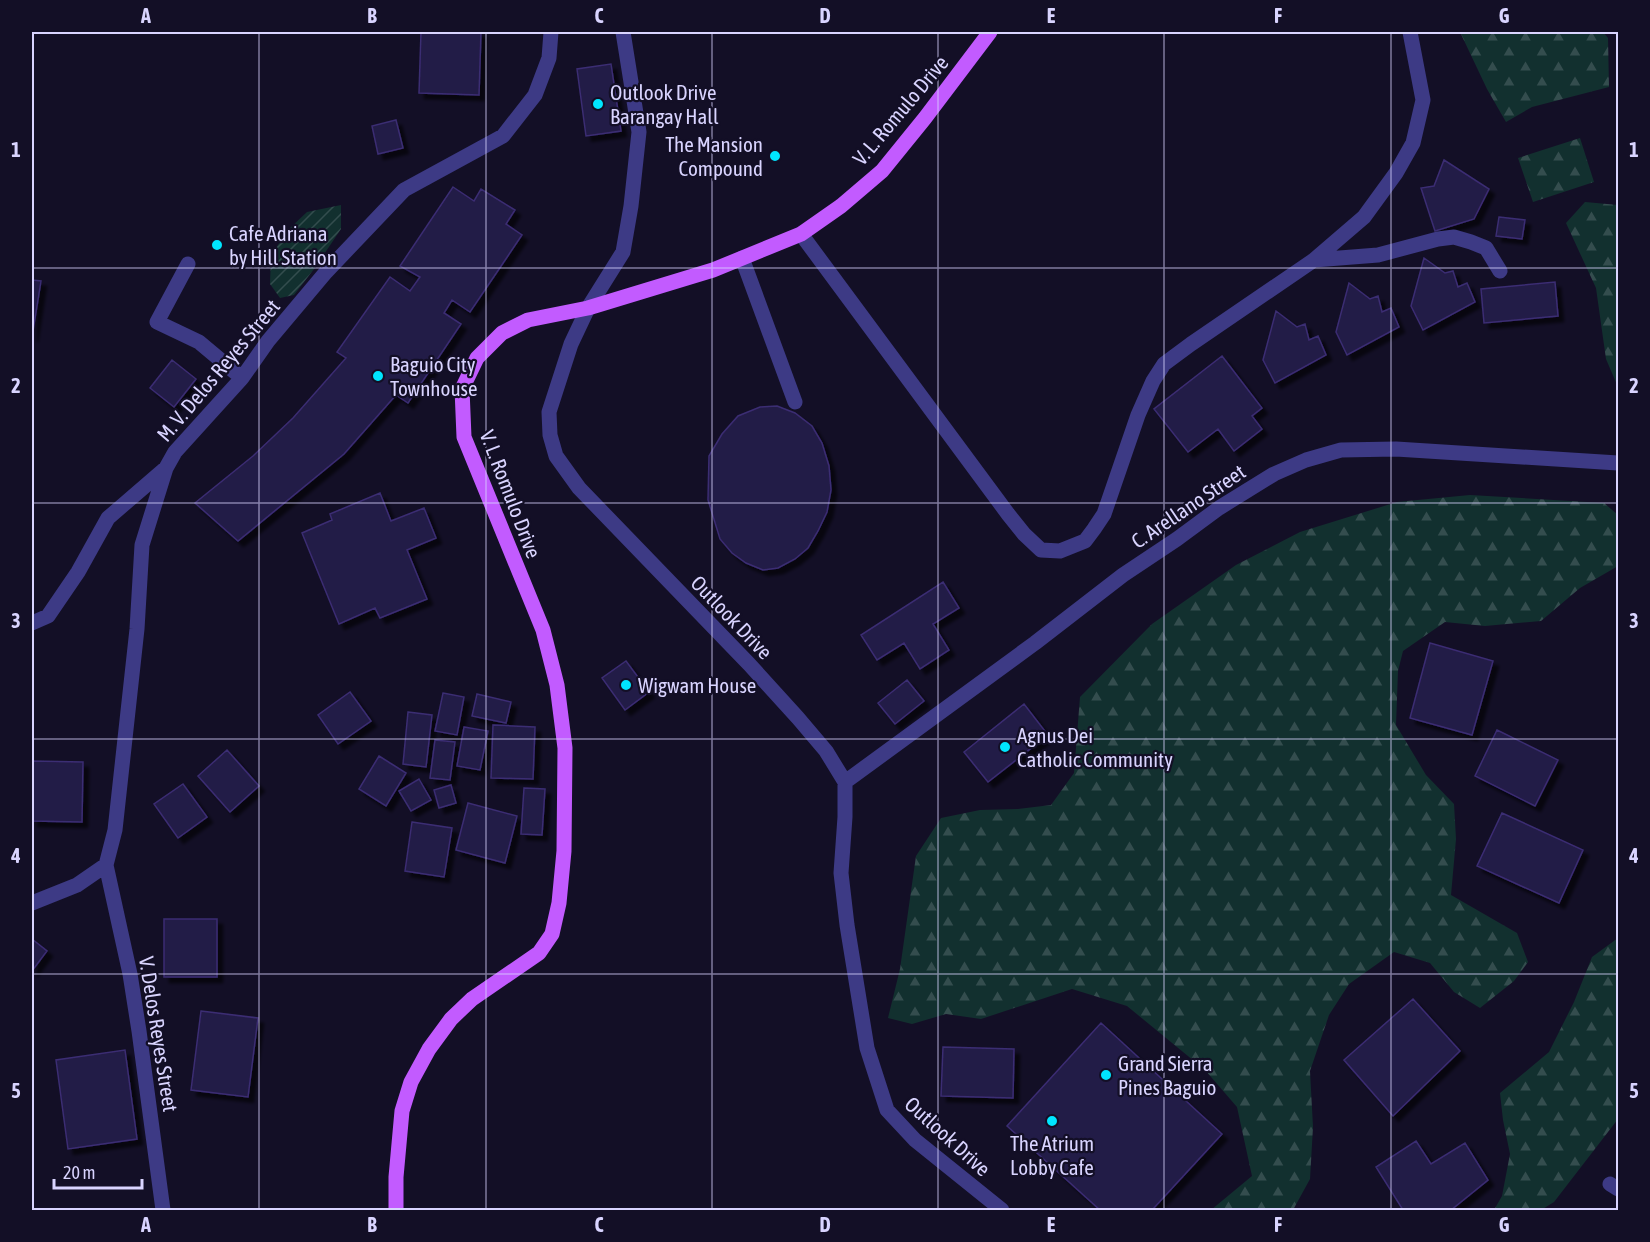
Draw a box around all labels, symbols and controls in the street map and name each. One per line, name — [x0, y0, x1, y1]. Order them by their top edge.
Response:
text: A — [140, 4, 151, 27]
text: B — [367, 4, 377, 27]
text: C — [595, 4, 604, 27]
text: D — [819, 4, 831, 27]
text: E — [1047, 4, 1056, 27]
text: F — [1274, 4, 1282, 27]
text: G — [1499, 4, 1510, 27]
street label: V. L. Romulo Drive — [847, 50, 953, 170]
place label: Outlook Drive Barangay Hall — [610, 80, 719, 128]
marker: Outlook Drive Barangay Hall — [591, 97, 605, 111]
place label: The Mansion Compound — [665, 132, 763, 180]
text: 1 — [11, 138, 21, 161]
text: 1 — [1629, 138, 1639, 161]
marker: The Mansion Compound — [768, 149, 782, 163]
place label: Cafe Adriana by Hill Station — [229, 221, 337, 269]
marker: Cafe Adriana by Hill Station — [210, 238, 224, 252]
street label: M. V. Delos Reyes Street — [152, 294, 284, 446]
place label: Baguio City Townhouse — [390, 352, 478, 400]
marker: Baguio City Townhouse — [371, 369, 385, 383]
text: 2 — [11, 374, 21, 397]
text: 2 — [1629, 374, 1639, 397]
street label: V. L. Romulo Drive — [476, 427, 546, 561]
street label: C. Arellano Street — [1127, 459, 1249, 553]
street label: Outlook Drive — [686, 570, 778, 664]
text: 3 — [11, 609, 21, 632]
text: 3 — [1629, 609, 1639, 632]
place label: Wigwam House — [638, 673, 756, 697]
marker: Wigwam House — [619, 678, 633, 692]
place label: Agnus Dei Catholic Community — [1017, 723, 1173, 771]
marker: Agnus Dei Catholic Community — [998, 740, 1012, 754]
text: 4 — [10, 844, 21, 867]
text: 4 — [1628, 844, 1639, 867]
street label: V. Delos Reyes Street — [135, 955, 183, 1113]
place label: Grand Sierra Pines Baguio — [1118, 1051, 1216, 1099]
marker: Grand Sierra Pines Baguio — [1099, 1068, 1113, 1082]
text: 5 — [11, 1079, 21, 1102]
text: 5 — [1629, 1079, 1639, 1102]
street label: Outlook Drive — [900, 1091, 996, 1181]
marker: The Atrium Lobby Cafe — [1045, 1114, 1059, 1128]
place label: The Atrium Lobby Cafe — [1010, 1131, 1094, 1179]
scale bar — [54, 1152, 142, 1190]
text: 20 m — [63, 1162, 95, 1183]
text: A — [140, 1213, 151, 1236]
text: B — [367, 1213, 377, 1236]
text: C — [595, 1213, 604, 1236]
text: D — [819, 1213, 831, 1236]
text: E — [1047, 1213, 1056, 1236]
text: F — [1274, 1213, 1282, 1236]
text: G — [1499, 1213, 1510, 1236]

